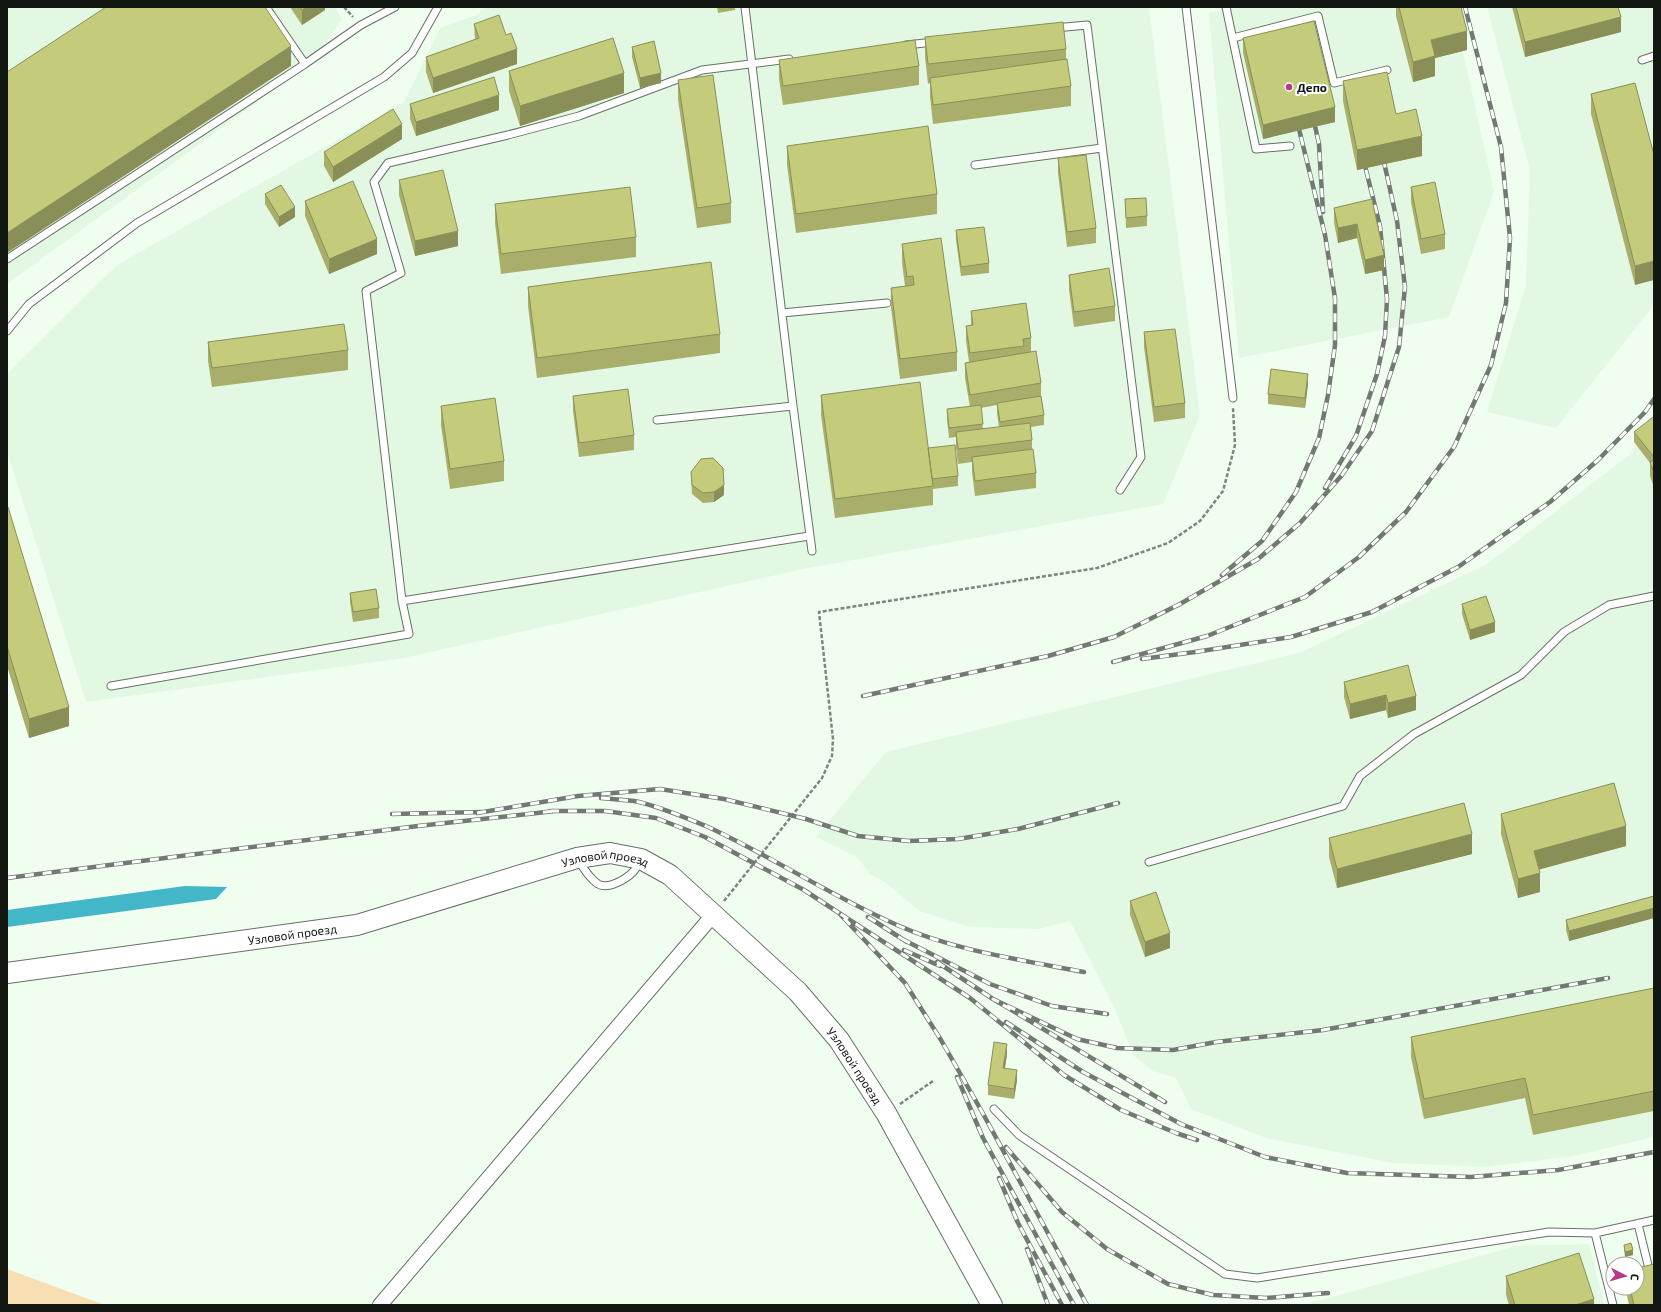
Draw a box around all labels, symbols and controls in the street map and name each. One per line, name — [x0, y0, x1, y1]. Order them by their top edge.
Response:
place label: Депо — [1297, 80, 1327, 94]
marker: Депо — [1284, 82, 1294, 92]
street label: Узловой проезд — [560, 846, 652, 869]
street label: Узловой проезд — [247, 921, 338, 947]
street label: Узловой проезд — [824, 1024, 885, 1107]
north arrow — [1605, 1256, 1645, 1296]
text: С — [1629, 1273, 1642, 1282]

